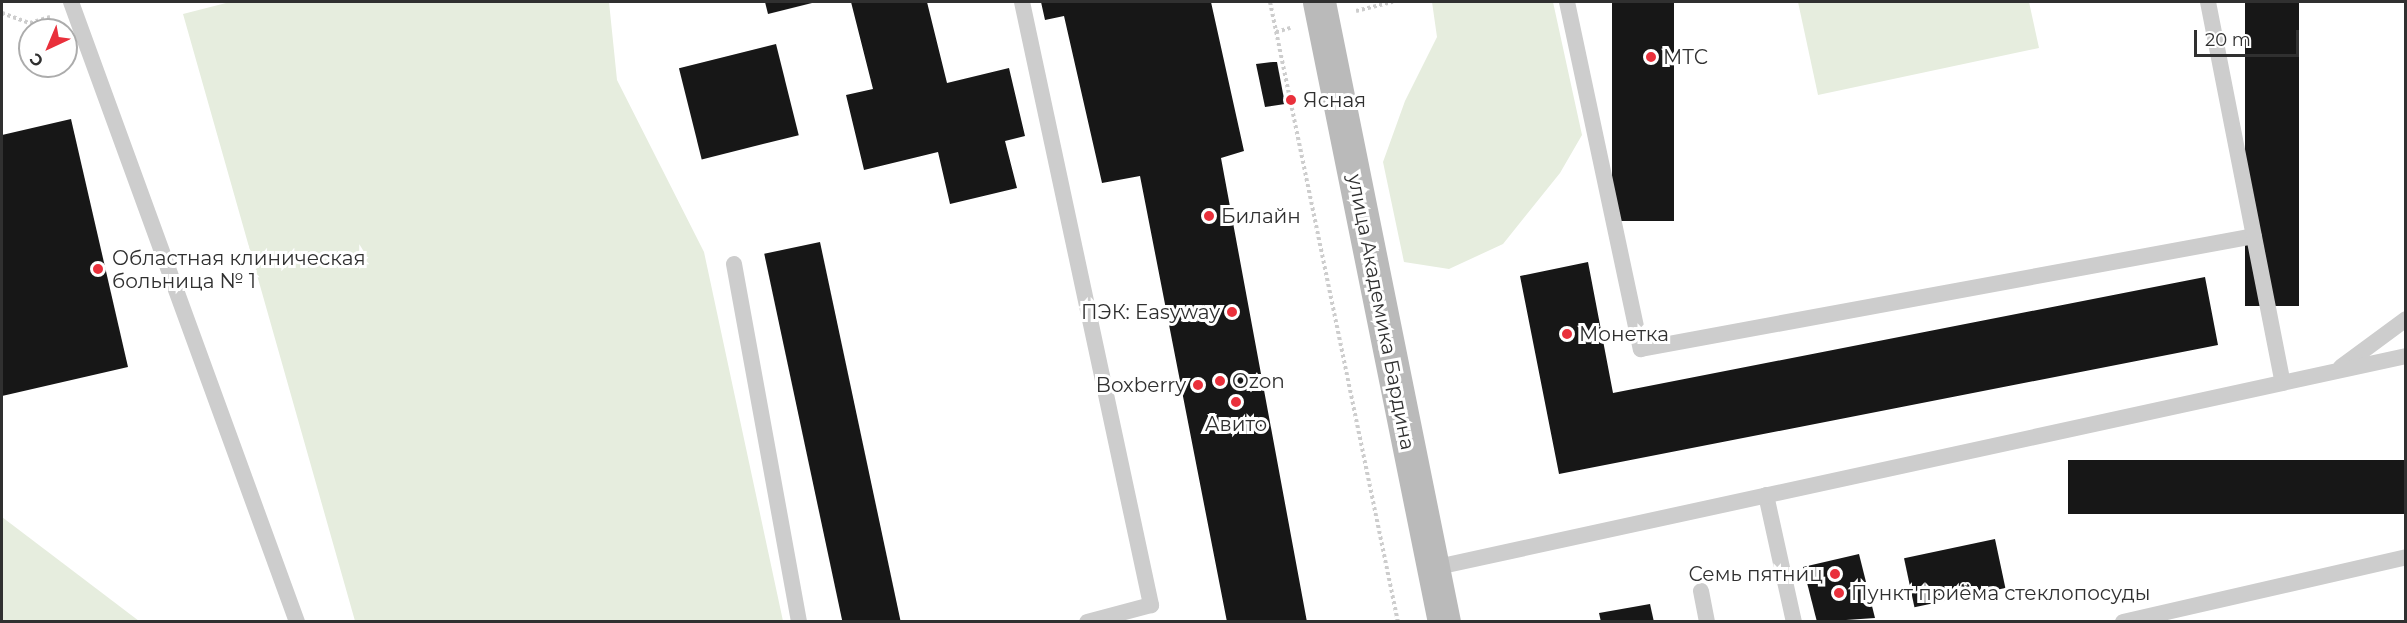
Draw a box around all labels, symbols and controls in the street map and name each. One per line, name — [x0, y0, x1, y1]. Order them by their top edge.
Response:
north arrow — [18, 18, 78, 78]
scale bar — [2197, 18, 2302, 56]
text: 20 m — [2205, 29, 2251, 51]
place label: МТС — [1663, 45, 1708, 69]
text: С — [26, 49, 47, 71]
marker: МТС — [1644, 50, 1658, 64]
place label: Ясная — [1303, 88, 1366, 112]
marker: Ясная — [1284, 93, 1298, 107]
street label: улица Академика Бардина — [1342, 172, 1420, 452]
place label: Билайн — [1221, 204, 1301, 228]
marker: Билайн — [1202, 209, 1216, 223]
place label: Областная клиническая больница № 1 — [112, 246, 366, 293]
marker: Областная клиническая больница № 1 — [89, 260, 107, 278]
place label: ПЭК: Easyway — [1081, 300, 1220, 324]
marker: ПЭК: Easyway — [1225, 305, 1239, 319]
place label: Монетка — [1579, 322, 1669, 346]
marker: Монетка — [1560, 327, 1574, 341]
place label: Ozon — [1232, 369, 1285, 393]
place label: Boxberry — [1096, 373, 1186, 397]
marker: Ozon — [1213, 374, 1227, 388]
marker: Boxberry — [1191, 378, 1205, 392]
marker: Авито — [1229, 395, 1243, 409]
place label: Авито — [1205, 412, 1267, 436]
place label: Семь пятниц — [1688, 562, 1823, 586]
marker: Семь пятниц — [1828, 567, 1842, 581]
place label: Пункт приёма стеклопосуды — [1851, 581, 2150, 605]
marker: Пункт приёма стеклопосуды — [1832, 586, 1846, 600]

